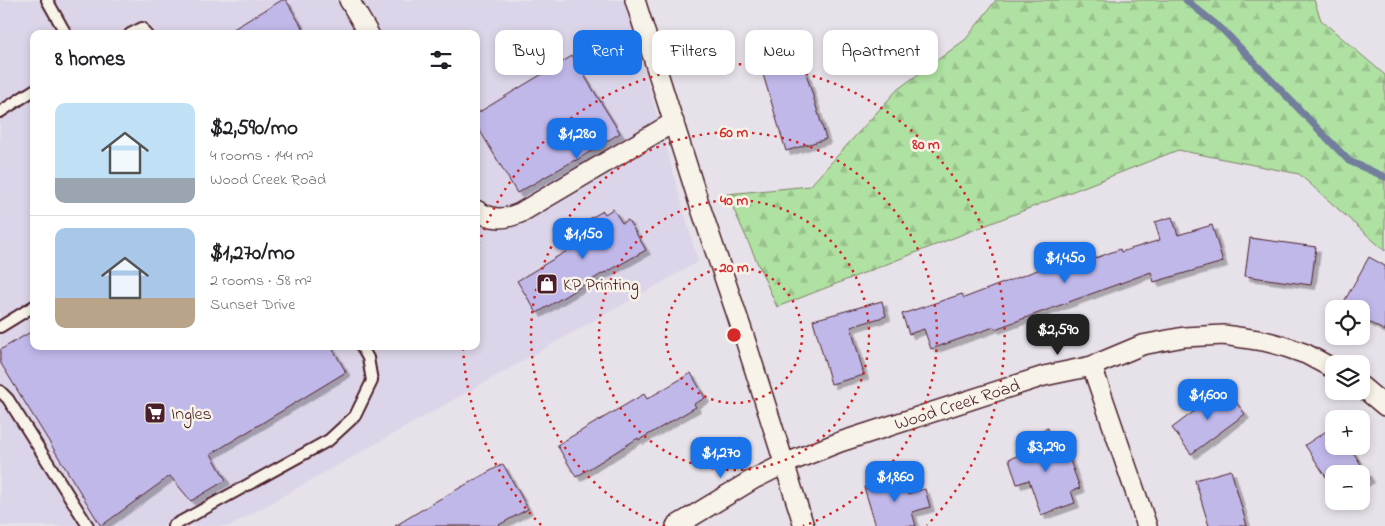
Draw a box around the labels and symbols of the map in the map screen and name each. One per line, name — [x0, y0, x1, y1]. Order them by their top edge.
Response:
pin: $1,280 — [536, 118, 618, 160]
text: 60 m — [719, 122, 749, 144]
text: 80 m — [911, 134, 940, 156]
text: 40 m — [719, 190, 748, 212]
pin: $1,150 — [542, 218, 624, 260]
pin: $1,450 — [1024, 242, 1106, 284]
text: 20 m — [718, 257, 749, 279]
shop icon: KP Printing — [535, 272, 559, 296]
place label: KP Printing — [563, 273, 639, 300]
pin: $2,590 — [1017, 314, 1099, 356]
centre of rings — [725, 326, 743, 344]
street label: Wood Creek Road — [892, 373, 1024, 438]
pin: $1,600 — [1167, 378, 1249, 421]
supermarket icon: Ingles — [143, 401, 167, 425]
place label: Ingles — [171, 402, 212, 429]
pin: $3,290 — [1005, 430, 1087, 473]
pin: $1,270 — [680, 436, 762, 479]
pin: $1,860 — [854, 460, 936, 503]

